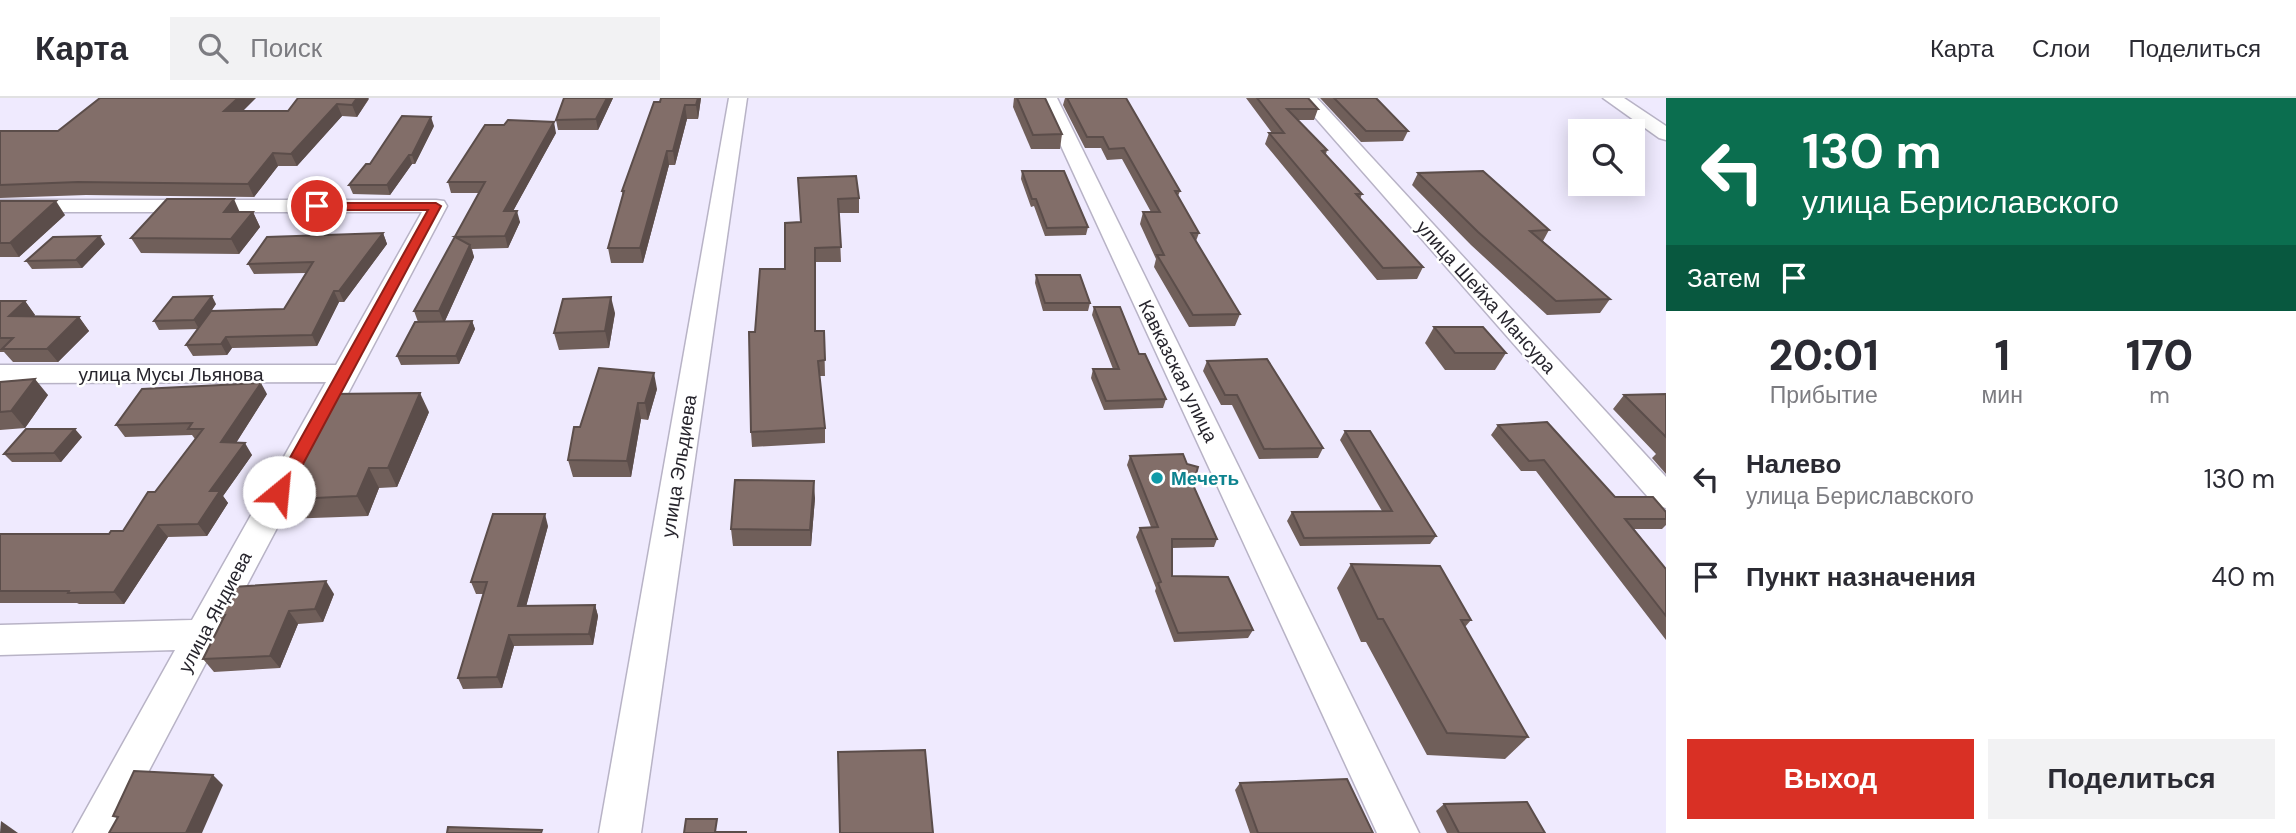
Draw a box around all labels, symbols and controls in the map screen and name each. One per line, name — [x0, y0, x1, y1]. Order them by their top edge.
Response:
search box — [170, 17, 660, 80]
text: Карта — [35, 27, 128, 70]
icon: search — [194, 29, 232, 67]
text: Поиск — [250, 31, 322, 65]
text: Карта — [1930, 33, 1994, 64]
text: Слои — [2032, 33, 2090, 64]
text: Поделиться — [2128, 33, 2261, 64]
map controls — [1568, 119, 1645, 196]
button: search — [1568, 119, 1645, 196]
text: 130 m — [1802, 119, 1942, 183]
icon: left — [1687, 126, 1778, 217]
pin — [287, 176, 347, 236]
text: улица Бериславского — [1802, 181, 2119, 223]
icon: arrive — [298, 187, 336, 225]
street label: улица Шейха Мансура — [1411, 215, 1562, 379]
icon: arrive — [1775, 259, 1813, 297]
text: Затем — [1687, 261, 1761, 295]
street label: Кавказская улица — [1133, 296, 1224, 447]
text: 20:01 — [1769, 328, 1879, 383]
text: 1 — [1994, 328, 2010, 383]
text: 170 — [2126, 328, 2193, 383]
street label: улица Мусы Льянова — [79, 362, 264, 387]
text: Прибытие — [1770, 380, 1878, 410]
text: мин — [1981, 380, 2023, 410]
text: m — [2149, 380, 2170, 410]
street label: улица Эльдиева — [655, 393, 703, 539]
text: Налево — [1746, 447, 1841, 481]
position arrow — [242, 455, 316, 529]
icon: left — [1687, 460, 1725, 498]
text: 130 m — [2204, 462, 2275, 496]
place label: Мечеть — [1171, 466, 1239, 491]
marker: Мечеть — [1149, 470, 1165, 486]
text: улица Бериславского — [1746, 481, 1974, 511]
street label: улица Яндиева — [172, 547, 258, 677]
icon: arrive — [1687, 558, 1725, 596]
text: Пункт назначения — [1746, 560, 1976, 594]
text: 40 m — [2211, 560, 2275, 594]
button: Выход — [1687, 739, 1974, 819]
button: Поделиться — [1988, 739, 2275, 819]

